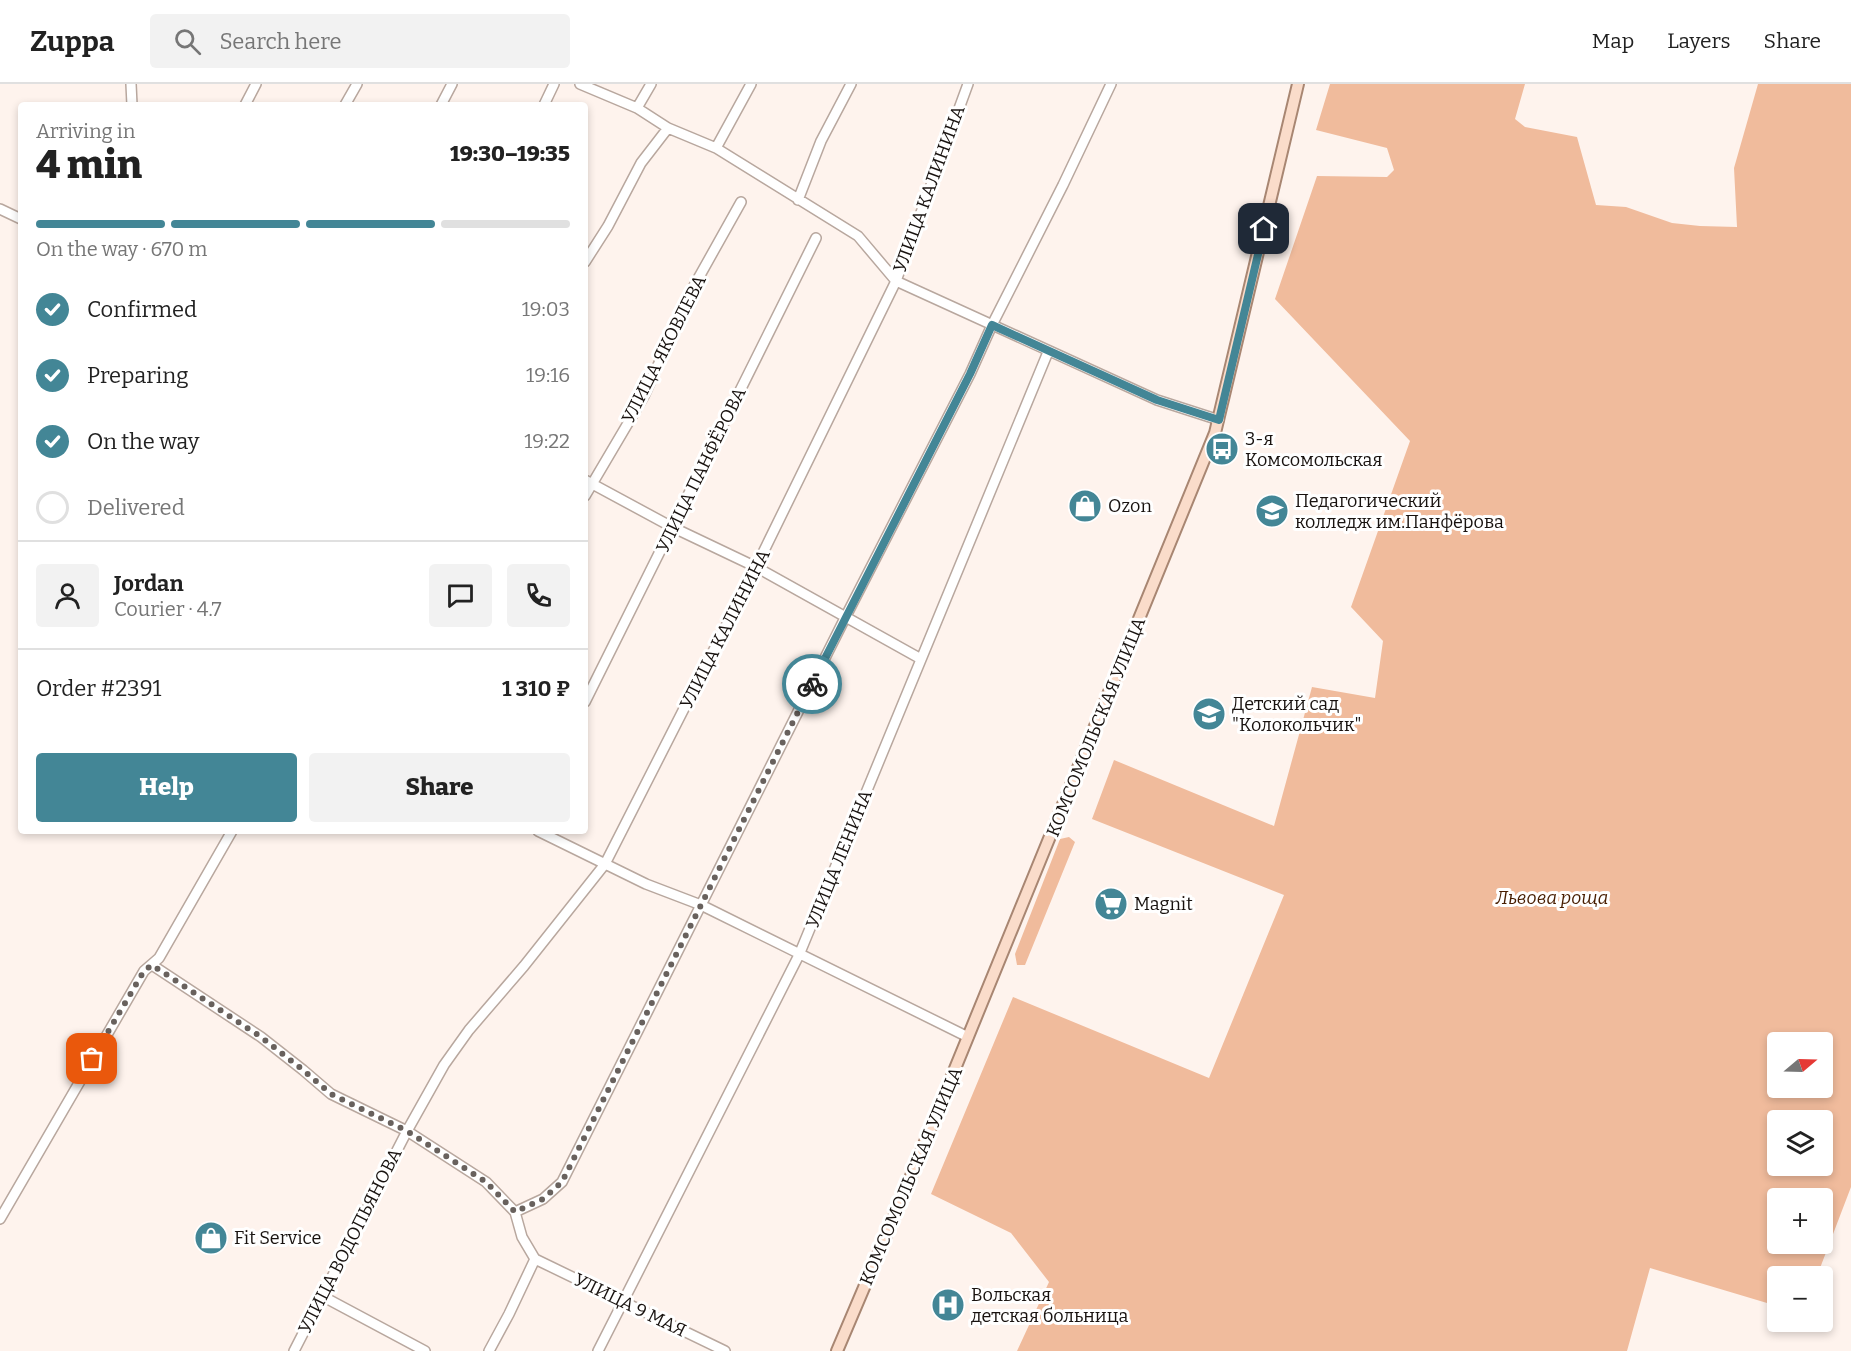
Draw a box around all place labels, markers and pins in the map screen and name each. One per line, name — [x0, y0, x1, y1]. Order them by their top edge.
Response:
pin — [1238, 203, 1289, 254]
place label: 3-я Комсомольская — [1245, 428, 1382, 471]
bus stop icon: 3-я Комсомольская — [1204, 431, 1240, 467]
shop icon: Ozon — [1067, 488, 1103, 524]
place label: Педагогический колледж им.Панфёрова — [1295, 490, 1504, 533]
school or university icon: Педагогический колледж им.Панфёрова — [1254, 493, 1290, 529]
place label: Ozon — [1108, 495, 1152, 517]
place label: Детский сад "Колокольчик" — [1232, 693, 1362, 736]
school or university icon: Детский сад "Колокольчик" — [1191, 696, 1227, 732]
supermarket icon: Magnit — [1093, 886, 1129, 922]
place label: Magnit — [1134, 893, 1193, 915]
pin — [66, 1033, 117, 1084]
shop icon: Fit Service — [193, 1220, 229, 1256]
place label: Fit Service — [234, 1227, 321, 1249]
place label: Вольская детская больница — [971, 1284, 1129, 1327]
hospital icon: Вольская детская больница — [930, 1287, 966, 1323]

